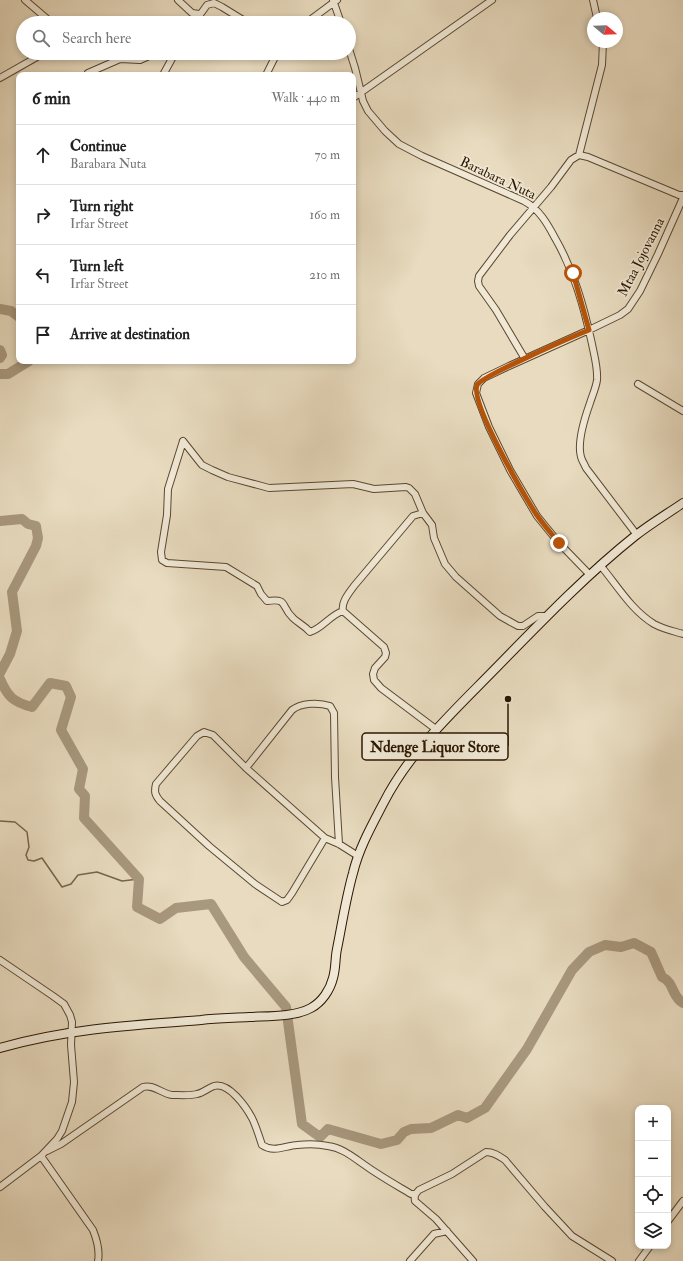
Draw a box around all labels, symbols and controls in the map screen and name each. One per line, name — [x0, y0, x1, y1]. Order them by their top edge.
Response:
north arrow — [587, 12, 623, 48]
search box — [16, 16, 356, 60]
icon: search — [30, 27, 52, 49]
text: Search here — [62, 29, 131, 48]
text: 6 min — [32, 88, 71, 109]
text: Walk · 440 m — [271, 90, 340, 106]
text: Continue — [70, 137, 126, 156]
icon: ahead — [32, 144, 54, 166]
text: 70 m — [315, 147, 340, 163]
street label: Barabara Nuta — [457, 153, 539, 203]
text: Barabara Nuta — [70, 156, 146, 172]
text: Turn right — [70, 197, 133, 216]
icon: right — [32, 204, 54, 226]
text: 160 m — [309, 207, 340, 223]
street label: Mtaa Jojovanna — [614, 215, 668, 299]
text: Irfar Street — [70, 216, 129, 232]
text: Turn left — [70, 257, 124, 276]
icon: left — [32, 264, 54, 286]
route start — [564, 264, 582, 282]
text: 210 m — [309, 267, 340, 283]
text: Irfar Street — [70, 276, 129, 292]
icon: arrive — [32, 324, 54, 346]
text: Arrive at destination — [70, 325, 190, 344]
route end — [550, 534, 568, 552]
callout: Ndenge Liquor Store — [362, 733, 508, 760]
text: Ndenge Liquor Store — [369, 738, 501, 758]
map controls — [635, 1105, 671, 1249]
button: + — [635, 1105, 671, 1141]
button: − — [635, 1141, 671, 1177]
button: locate — [635, 1177, 671, 1213]
button: layers — [635, 1213, 671, 1249]

